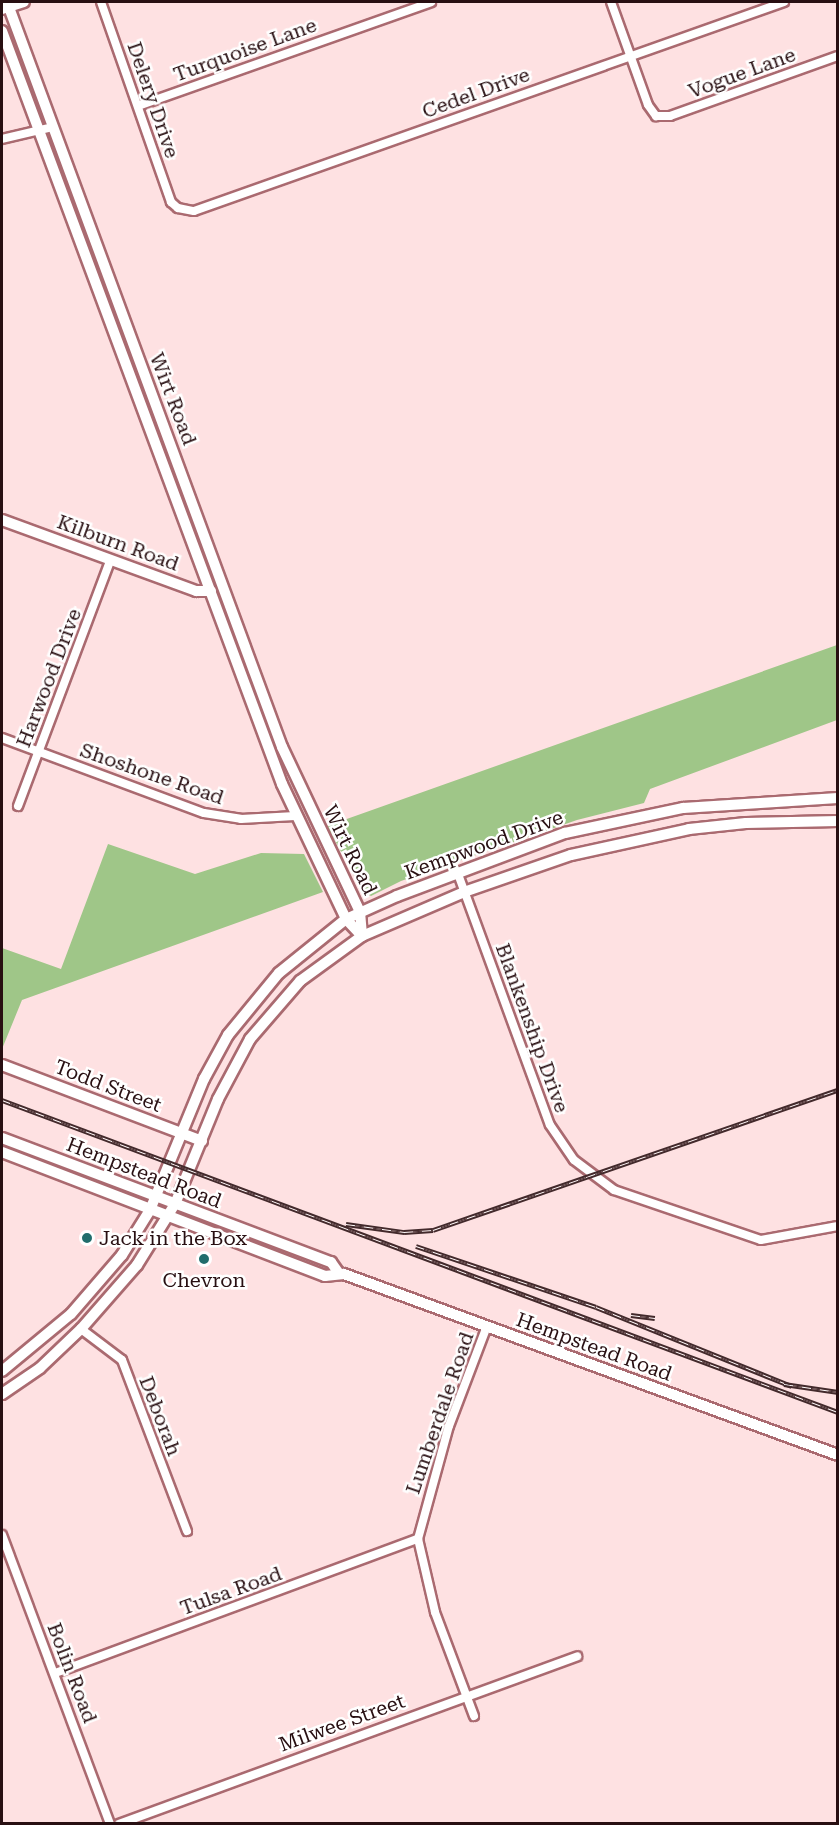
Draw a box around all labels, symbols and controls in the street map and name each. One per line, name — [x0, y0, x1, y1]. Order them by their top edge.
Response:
street label: Turquoise Lane — [170, 13, 320, 87]
street label: Delery Drive — [122, 39, 184, 161]
street label: Vogue Lane — [685, 43, 799, 103]
street label: Cedel Drive — [419, 62, 533, 124]
street label: Wirt Road — [144, 350, 202, 448]
street label: Kilburn Road — [54, 510, 182, 576]
street label: Harwood Drive — [12, 605, 86, 751]
street label: Shoshone Road — [77, 738, 227, 810]
street label: Wirt Road — [318, 801, 382, 899]
street label: Kempwood Drive — [401, 805, 567, 885]
street label: Blankenship Drive — [490, 940, 574, 1116]
street label: Todd Street — [51, 1055, 165, 1117]
street label: Hempstead Road — [63, 1132, 225, 1214]
place label: Jack in the Box — [99, 1226, 247, 1250]
marker: Jack in the Box — [80, 1231, 94, 1245]
marker: Chevron — [197, 1252, 211, 1266]
place label: Chevron — [163, 1268, 245, 1292]
street label: Hempstead Road — [513, 1308, 675, 1386]
street label: Lumberdale Road — [401, 1329, 479, 1497]
street label: Deborah — [134, 1373, 186, 1459]
street label: Tulsa Road — [177, 1562, 285, 1620]
street label: Bolin Road — [42, 1619, 102, 1727]
street label: Milwee Street — [276, 1689, 408, 1757]

